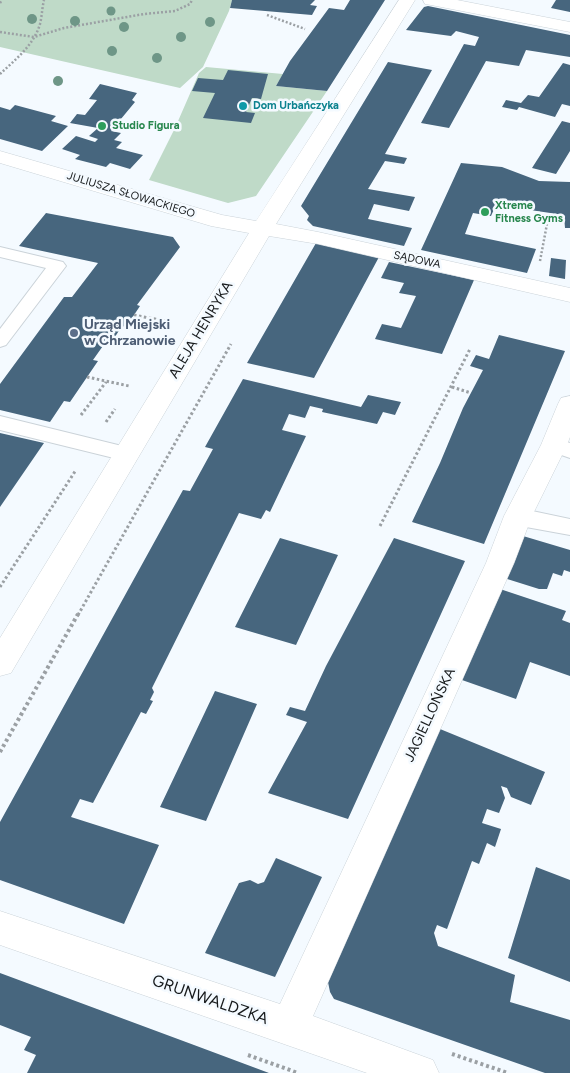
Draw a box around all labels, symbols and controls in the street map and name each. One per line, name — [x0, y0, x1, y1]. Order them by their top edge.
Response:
place label: Dom Urbańczyka — [253, 99, 339, 113]
marker: Dom Urbańczyka — [237, 100, 249, 112]
place label: Studio Figura — [112, 119, 180, 133]
marker: Studio Figura — [96, 120, 108, 132]
street label: JULIUSZA SŁOWACKIEGO — [65, 169, 197, 221]
place label: Xtreme Fitness Gyms — [495, 199, 563, 225]
marker: Xtreme Fitness Gyms — [479, 206, 491, 218]
street label: SĄDOWA — [392, 249, 442, 271]
street label: ALEJA HENRYKA — [165, 279, 237, 381]
place label: Urząd Miejski w Chrzanowie — [84, 317, 175, 350]
marker: Urząd Miejski w Chrzanowie — [68, 327, 80, 339]
street label: JAGIELLOŃSKA — [401, 665, 459, 765]
street label: GRUNWALDZKA — [149, 971, 271, 1029]

